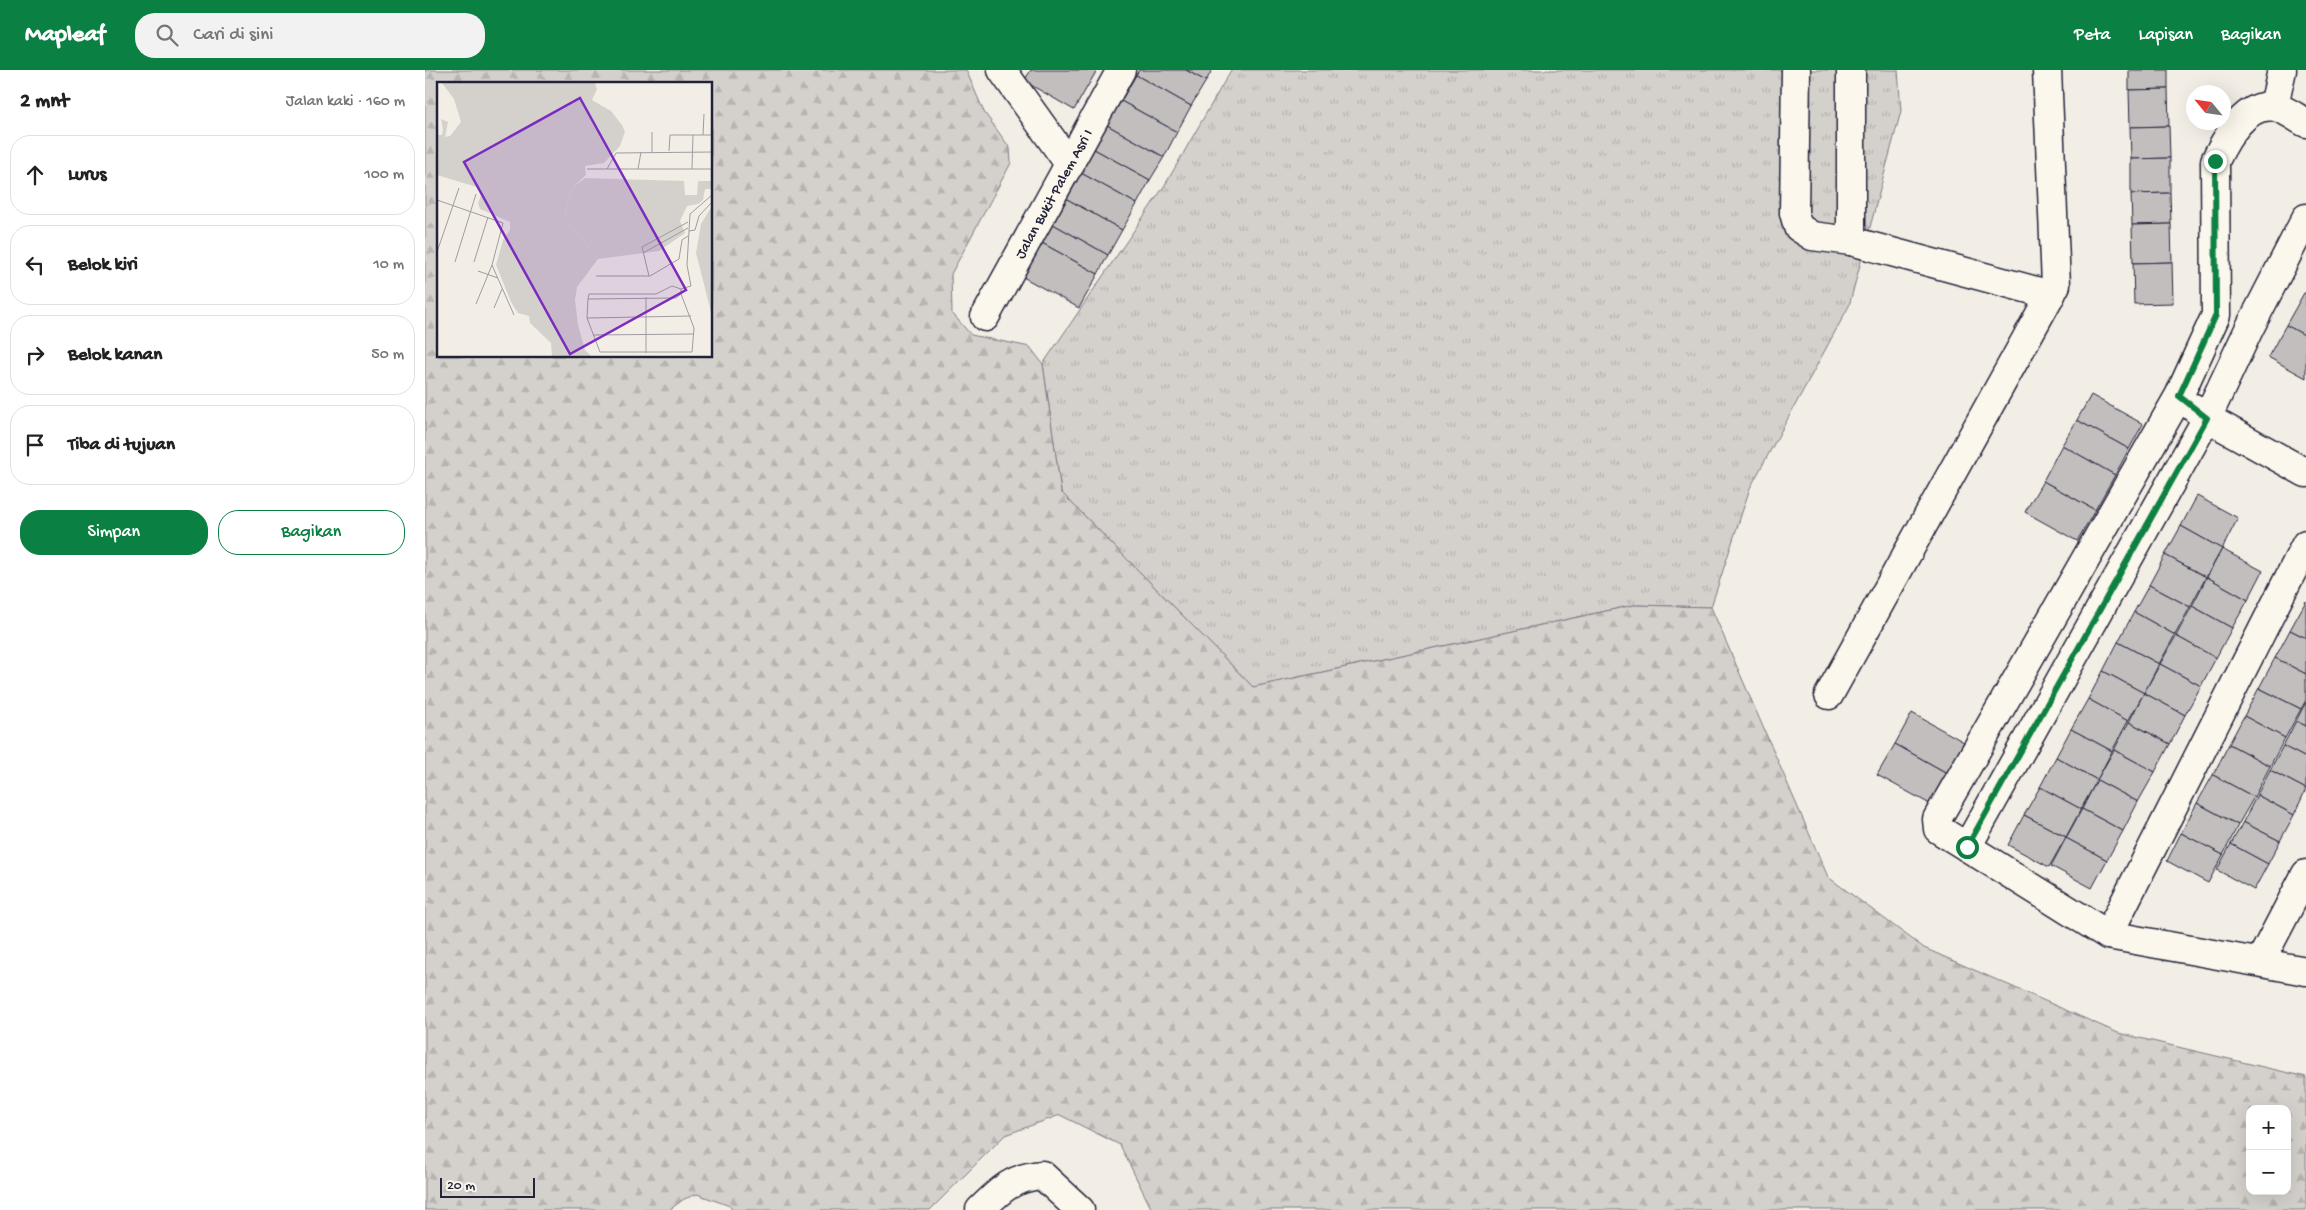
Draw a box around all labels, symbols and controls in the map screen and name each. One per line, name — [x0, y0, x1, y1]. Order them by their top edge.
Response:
search box — [135, 13, 485, 58]
text: Mapleaf — [25, 21, 105, 50]
icon: search — [153, 21, 181, 49]
text: Cari di sini — [193, 24, 273, 47]
text: Peta — [2074, 25, 2111, 46]
text: Lapisan — [2139, 25, 2193, 46]
text: Bagikan — [2221, 25, 2281, 46]
inset map — [437, 82, 713, 358]
north arrow — [2186, 85, 2231, 130]
text: 2 mnt — [20, 90, 69, 115]
text: Jalan kaki · 160 m — [286, 93, 405, 112]
street label: Jalan Bukit Palem Asri I — [1012, 127, 1098, 262]
route end — [2204, 150, 2227, 173]
icon: ahead — [21, 161, 49, 189]
text: Lurus — [68, 164, 107, 187]
text: 100 m — [364, 166, 404, 185]
icon: left — [21, 251, 49, 279]
text: Belok kiri — [68, 254, 138, 277]
text: 10 m — [373, 256, 404, 275]
icon: right — [21, 341, 49, 369]
text: Belok kanan — [68, 344, 162, 367]
text: 50 m — [371, 346, 404, 365]
icon: arrive — [21, 431, 49, 459]
text: Tiba di tujuan — [68, 434, 175, 457]
button: Simpan — [20, 510, 208, 555]
button: Bagikan — [218, 510, 405, 555]
route start — [1956, 836, 1979, 859]
map controls — [2246, 1105, 2291, 1195]
button: + — [2246, 1105, 2291, 1150]
button: − — [2246, 1150, 2291, 1195]
scale bar — [440, 1175, 535, 1198]
text: 20 m — [447, 1178, 475, 1195]

